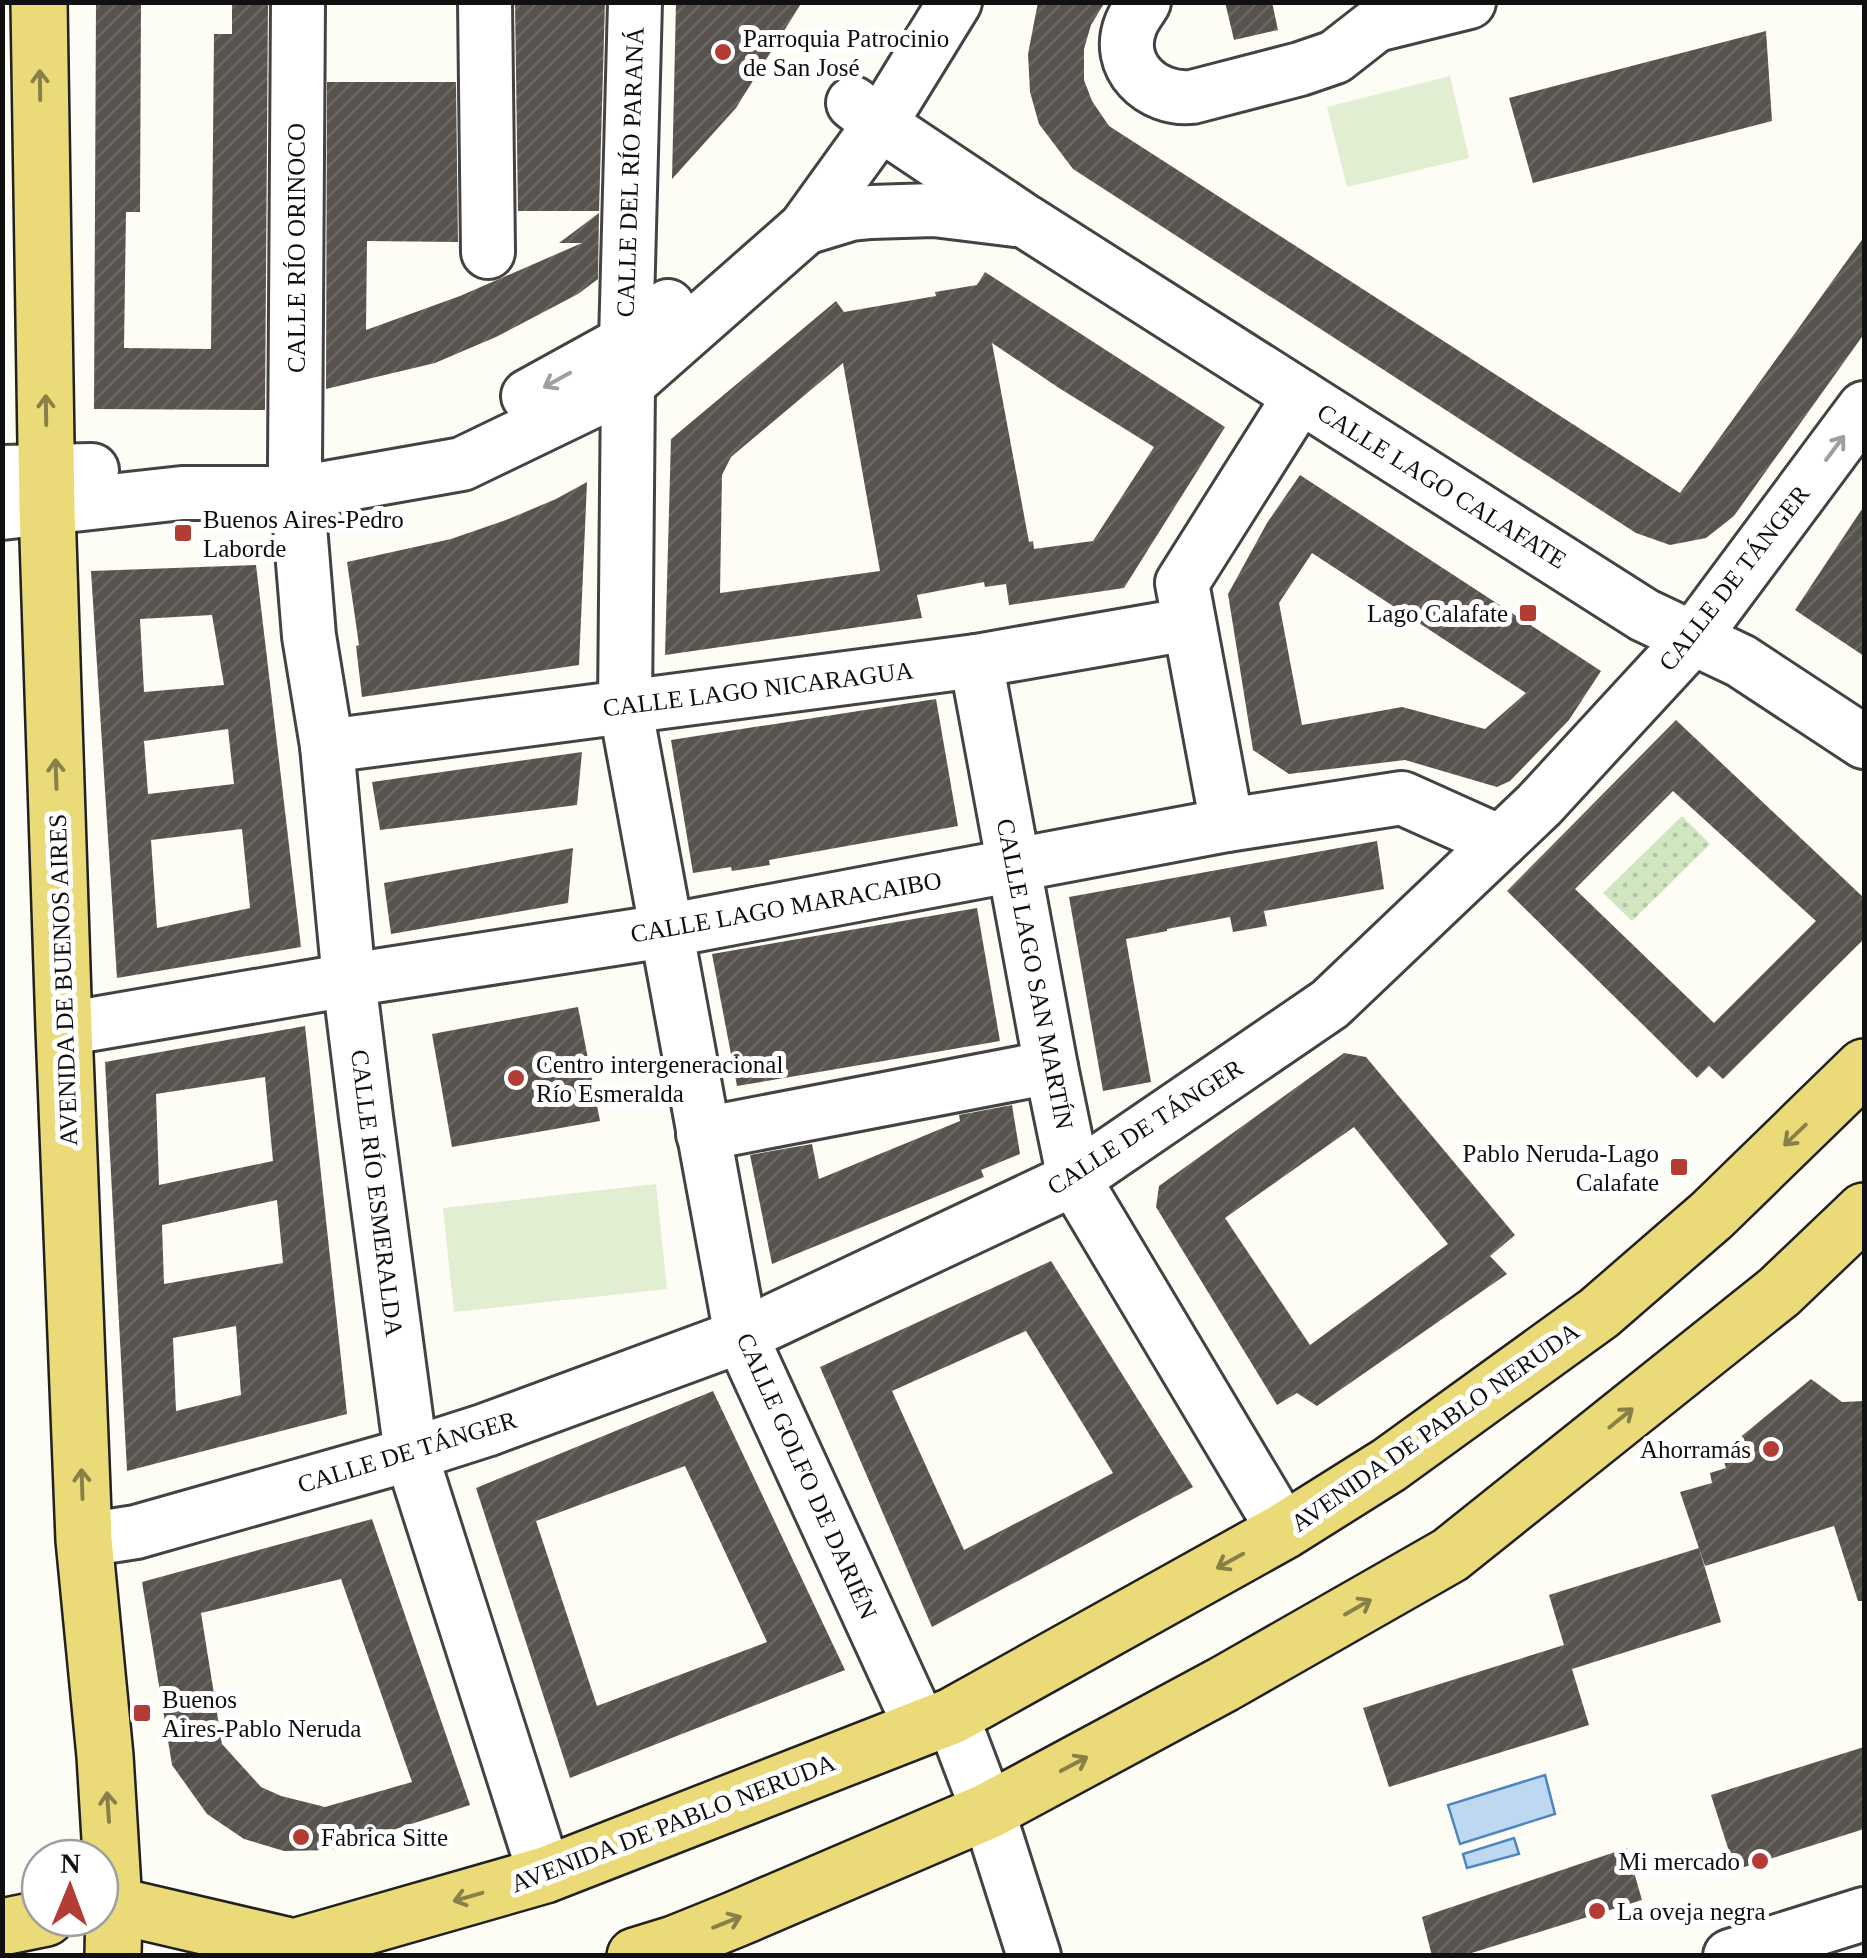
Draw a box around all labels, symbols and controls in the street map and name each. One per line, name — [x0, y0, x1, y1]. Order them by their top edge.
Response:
place label: Parroquia Patrocinio de San José — [743, 25, 949, 81]
street label: CALLE DEL RÍO PARANÁ — [611, 26, 649, 318]
marker: Parroquia Patrocinio de San José — [712, 41, 734, 63]
one-way arrow — [30, 70, 50, 102]
street label: CALLE RÍO ORINOCO — [283, 123, 310, 373]
one-way arrow — [542, 370, 572, 390]
one-way arrow — [36, 395, 56, 428]
street label: CALLE LAGO CALAFATE — [1313, 398, 1571, 574]
one-way arrow — [1824, 434, 1845, 462]
street label: CALLE DE TÁNGER — [1653, 480, 1815, 676]
place label: Buenos Aires-Pedro Laborde — [203, 506, 404, 562]
marker: Buenos Aires-Pedro Laborde — [172, 522, 194, 544]
place label: Lago Calafate — [1367, 600, 1508, 627]
marker: Lago Calafate — [1517, 602, 1539, 624]
street label: CALLE LAGO NICARAGUA — [601, 657, 915, 721]
one-way arrow — [46, 759, 65, 791]
street label: AVENIDA DE BUENOS AIRES — [44, 814, 82, 1146]
street label: CALLE LAGO SAN MARTÍN — [992, 816, 1078, 1132]
street label: CALLE LAGO MARACAIBO — [628, 866, 944, 948]
street label: CALLE RÍO ESMERALDA — [346, 1048, 408, 1338]
place label: Centro intergeneracional Río Esmeralda — [536, 1051, 783, 1107]
street label: CALLE DE TÁNGER — [1042, 1054, 1248, 1200]
marker: Centro intergeneracional Río Esmeralda — [505, 1067, 527, 1089]
one-way arrow — [1783, 1123, 1807, 1147]
place label: Pablo Neruda-Lago Calafate — [1463, 1140, 1659, 1196]
marker: Pablo Neruda-Lago Calafate — [1668, 1156, 1690, 1178]
street label: AVENIDA DE PABLO NERUDA — [1286, 1317, 1584, 1537]
street label: CALLE GOLFO DE DARIÉN — [732, 1329, 882, 1623]
street label: CALLE DE TÁNGER — [294, 1406, 520, 1498]
one-way arrow — [1608, 1407, 1634, 1429]
place label: Ahorramás — [1640, 1436, 1751, 1463]
marker: Ahorramás — [1760, 1438, 1782, 1460]
one-way arrow — [72, 1468, 91, 1500]
one-way arrow — [1216, 1552, 1245, 1572]
one-way arrow — [1343, 1597, 1373, 1617]
place label: Buenos Aires-Pablo Neruda — [162, 1686, 361, 1742]
marker: Buenos Aires-Pablo Neruda — [131, 1702, 153, 1724]
street label: AVENIDA DE PABLO NERUDA — [507, 1749, 839, 1897]
one-way arrow — [1059, 1754, 1088, 1774]
one-way arrow — [98, 1792, 117, 1824]
place label: Fabrica Sitte — [321, 1824, 448, 1851]
marker: Fabrica Sitte — [290, 1826, 312, 1848]
north arrow — [20, 1838, 120, 1938]
text: N — [60, 1848, 81, 1879]
place label: Mi mercado — [1619, 1848, 1740, 1875]
marker: Mi mercado — [1749, 1850, 1771, 1872]
one-way arrow — [453, 1889, 484, 1907]
place label: La oveja negra — [1617, 1898, 1766, 1925]
marker: La oveja negra — [1586, 1900, 1608, 1922]
one-way arrow — [711, 1912, 741, 1930]

